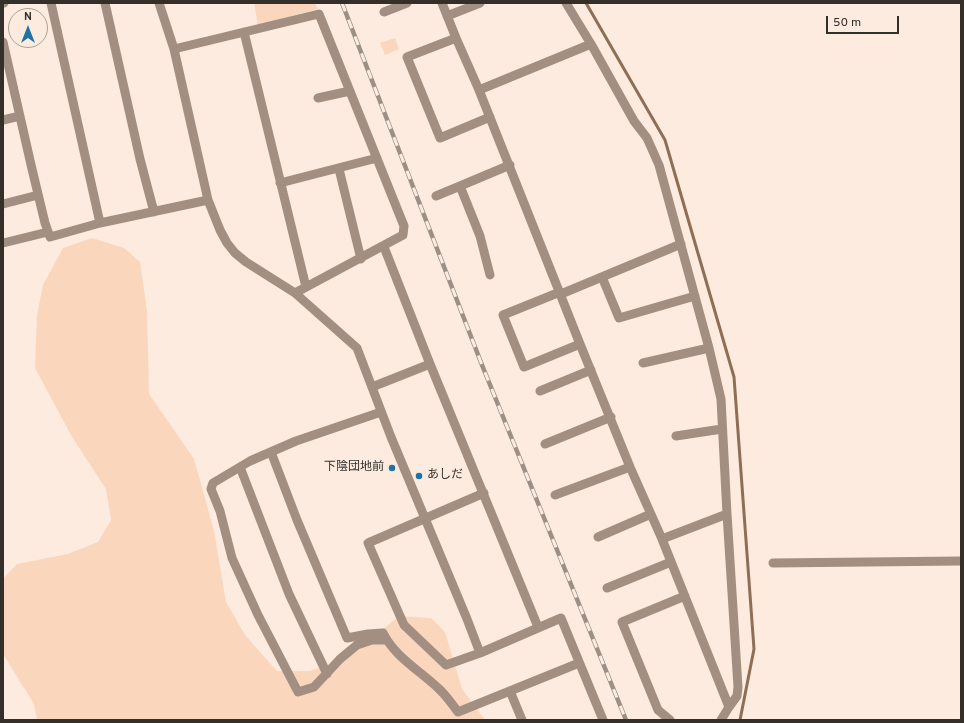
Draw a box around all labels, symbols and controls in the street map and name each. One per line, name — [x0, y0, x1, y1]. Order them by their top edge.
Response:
north arrow — [8, 8, 48, 48]
scale bar — [828, 8, 901, 34]
text: N — [24, 10, 32, 24]
text: 50 m — [833, 15, 861, 31]
place label: 下陰団地前 — [324, 461, 384, 475]
marker: 下陰団地前 — [387, 463, 397, 473]
place label: あしだ — [427, 469, 463, 483]
marker: あしだ — [414, 471, 424, 481]

